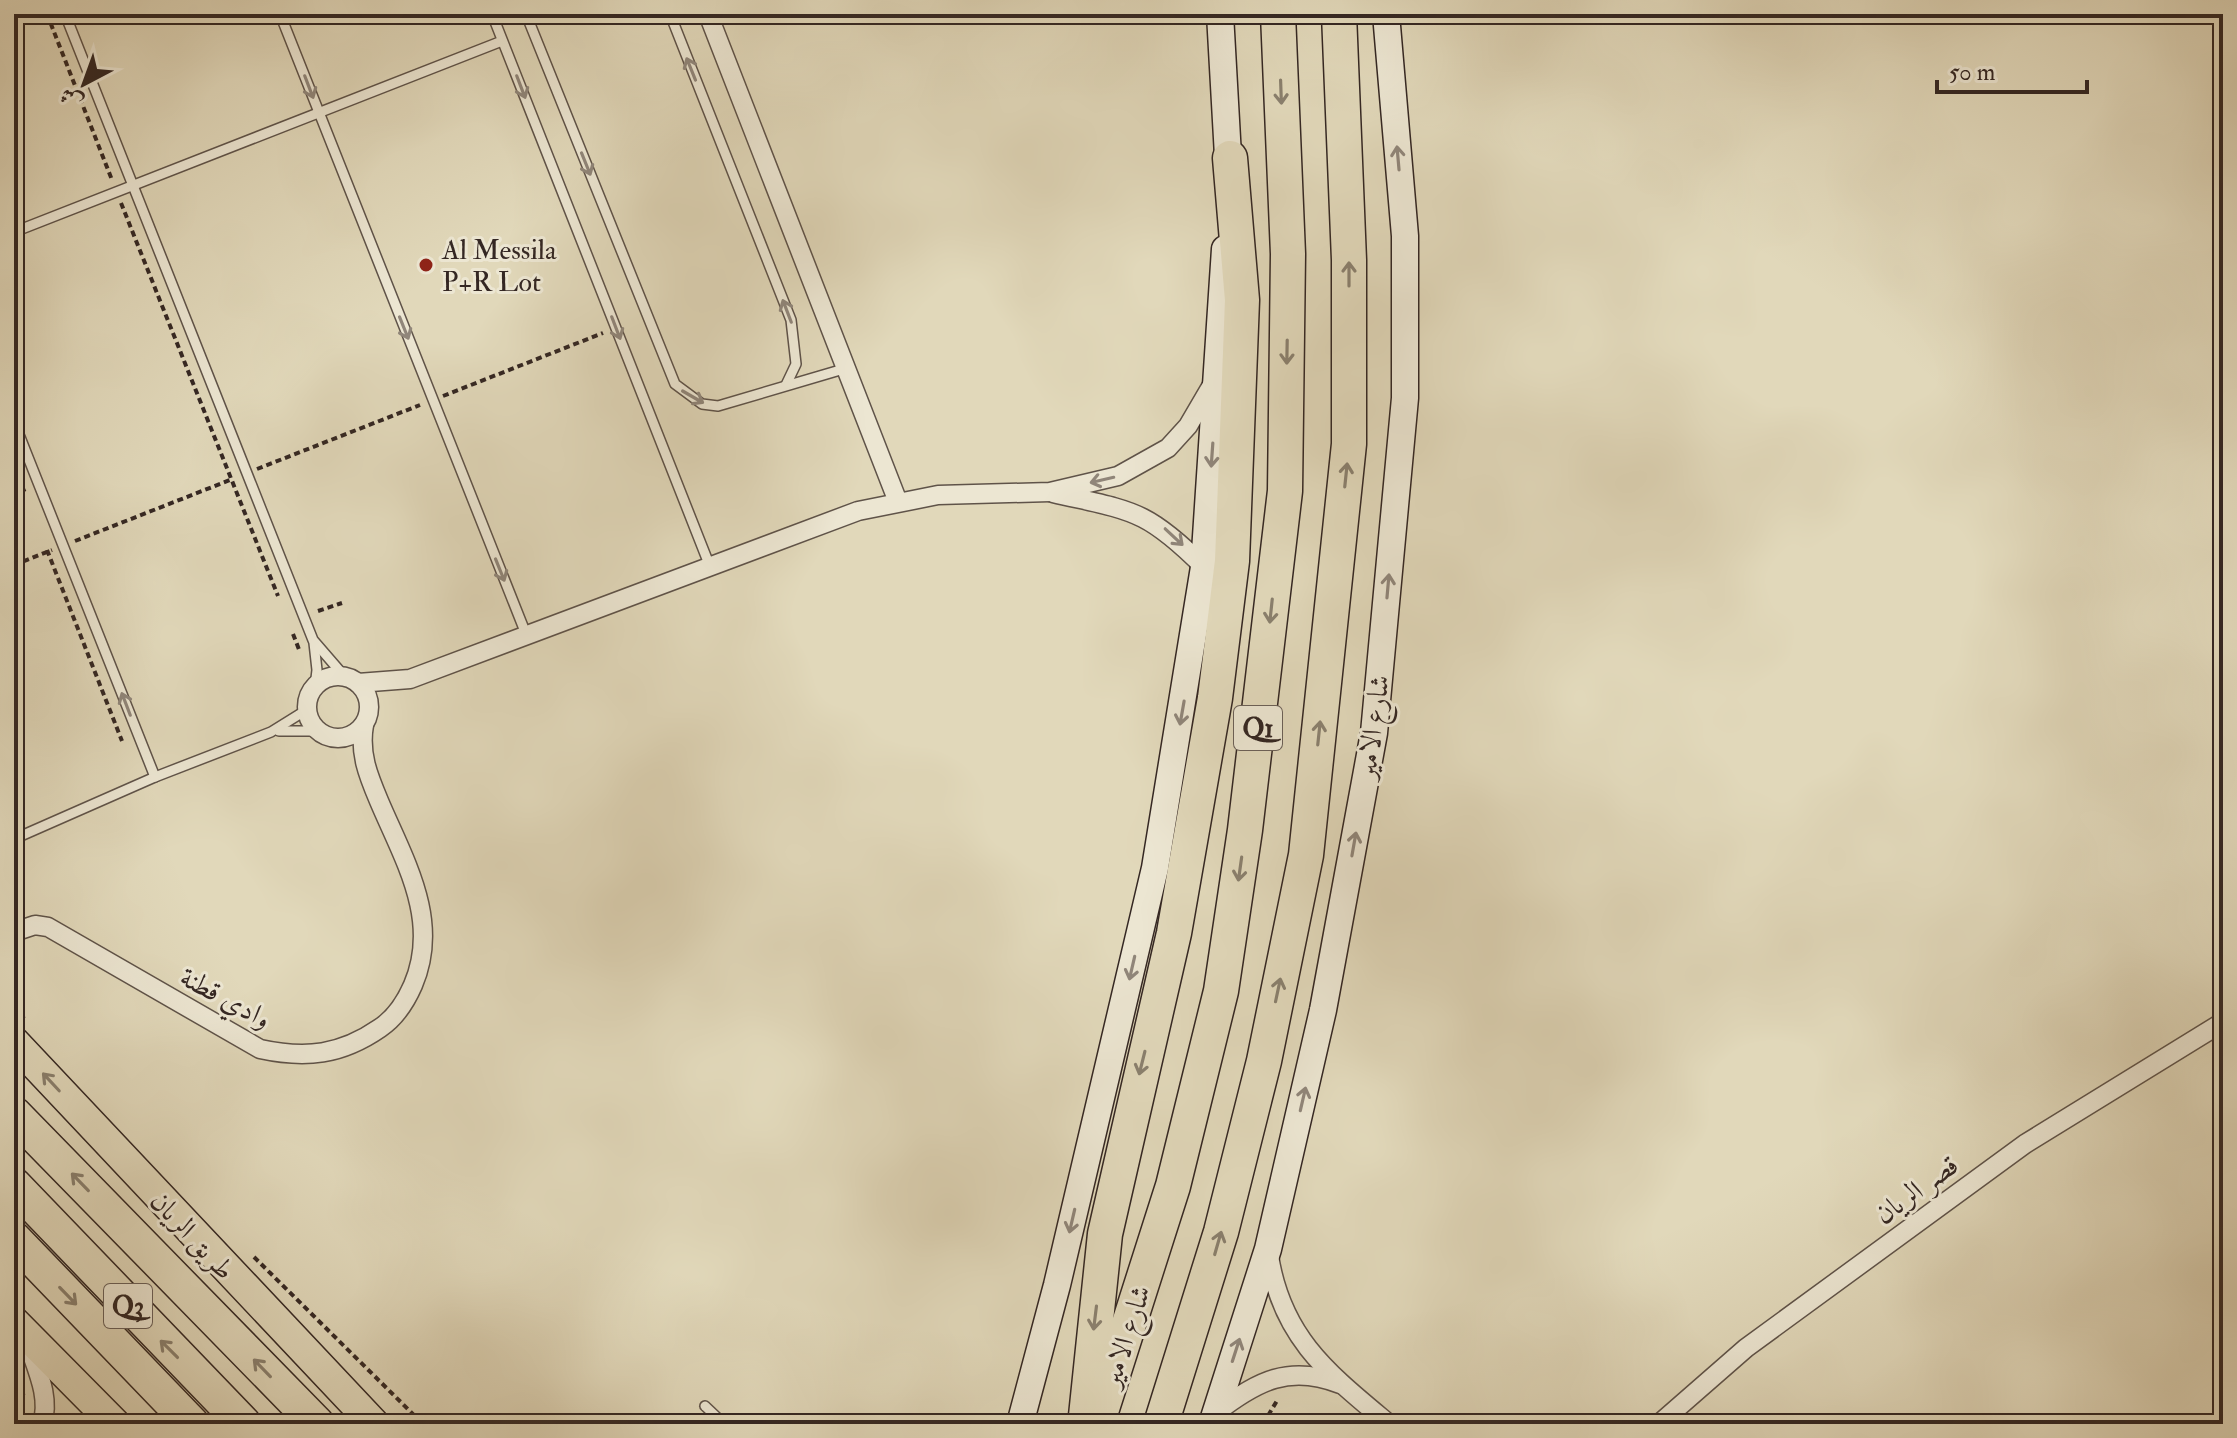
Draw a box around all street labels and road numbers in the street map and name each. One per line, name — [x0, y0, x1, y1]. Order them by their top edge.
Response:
street label: شارع الامير — [1348, 673, 1403, 785]
road number: Q1 — [1234, 706, 1282, 750]
street label: وادي قطنة — [172, 960, 277, 1040]
street label: قصر الريان — [1868, 1148, 1966, 1232]
street label: طريق الريان — [142, 1184, 242, 1288]
street label: شارع الامير — [1093, 1281, 1164, 1396]
road number: Q3 — [104, 1284, 152, 1328]

